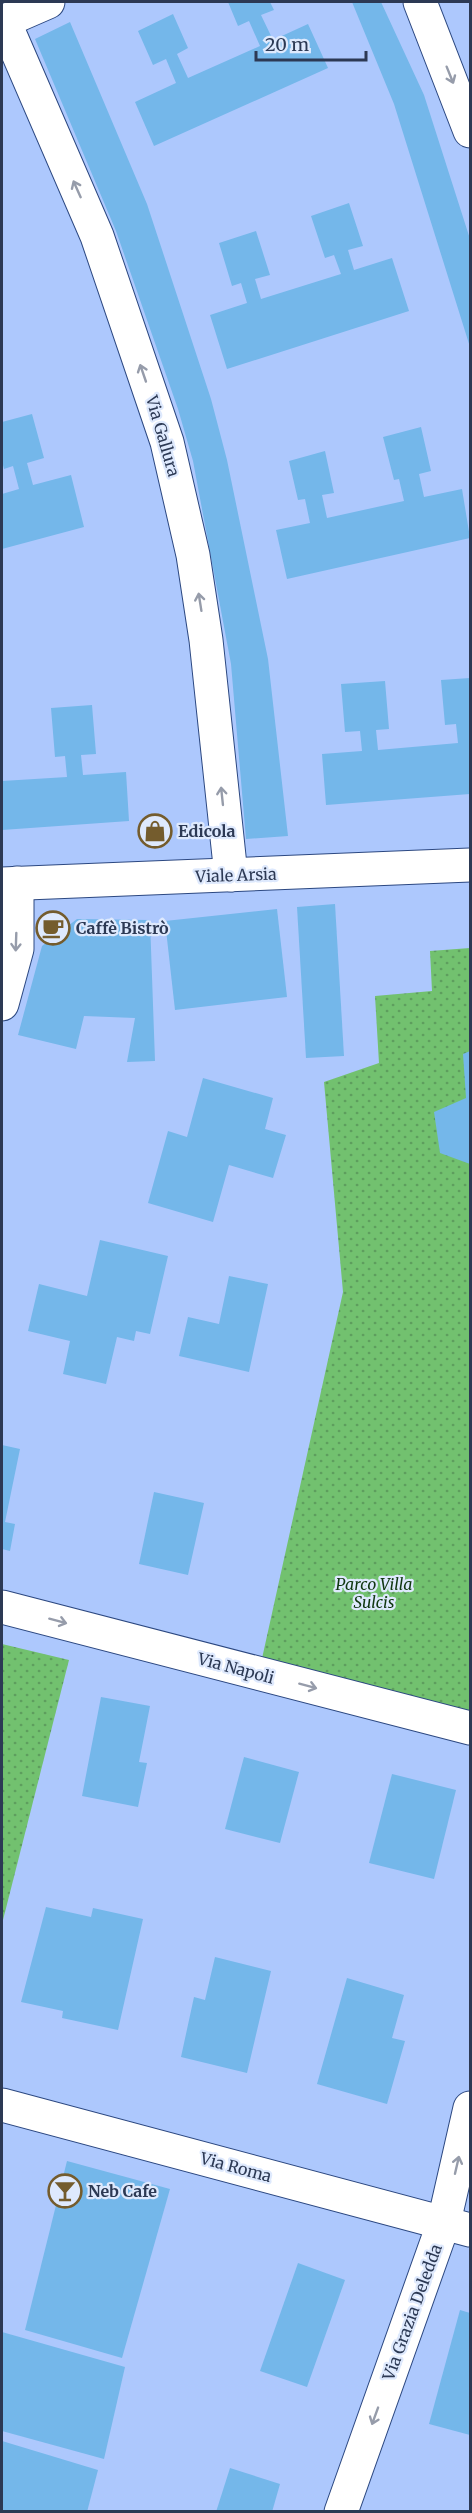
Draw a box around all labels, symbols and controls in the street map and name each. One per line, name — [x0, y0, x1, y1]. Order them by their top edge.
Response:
scale bar — [256, 24, 366, 62]
text: 20 m — [265, 33, 309, 56]
one-way arrow — [445, 65, 456, 84]
one-way arrow — [71, 181, 82, 199]
one-way arrow — [137, 364, 148, 383]
street label: Via Gallura — [142, 392, 184, 479]
one-way arrow — [194, 593, 205, 613]
one-way arrow — [217, 786, 228, 806]
shop icon: Edicola — [137, 813, 173, 849]
place label: Edicola — [178, 821, 235, 841]
street label: Viale Arsia — [194, 864, 277, 886]
cafe icon: Caffè Bistrò — [35, 910, 71, 946]
place label: Caffè Bistrò — [76, 918, 169, 938]
one-way arrow — [11, 931, 22, 951]
park label: Parco Villa Sulcis — [336, 1574, 412, 1612]
one-way arrow — [48, 1616, 67, 1628]
street label: Via Napoli — [195, 1648, 276, 1688]
one-way arrow — [298, 1681, 317, 1693]
street label: Via Roma — [197, 2148, 274, 2186]
one-way arrow — [452, 2156, 463, 2176]
bar icon: Neb Cafe — [47, 2173, 83, 2209]
place label: Neb Cafe — [88, 2181, 157, 2201]
street label: Via Grazia Deledda — [378, 2241, 446, 2384]
one-way arrow — [368, 2406, 379, 2425]

